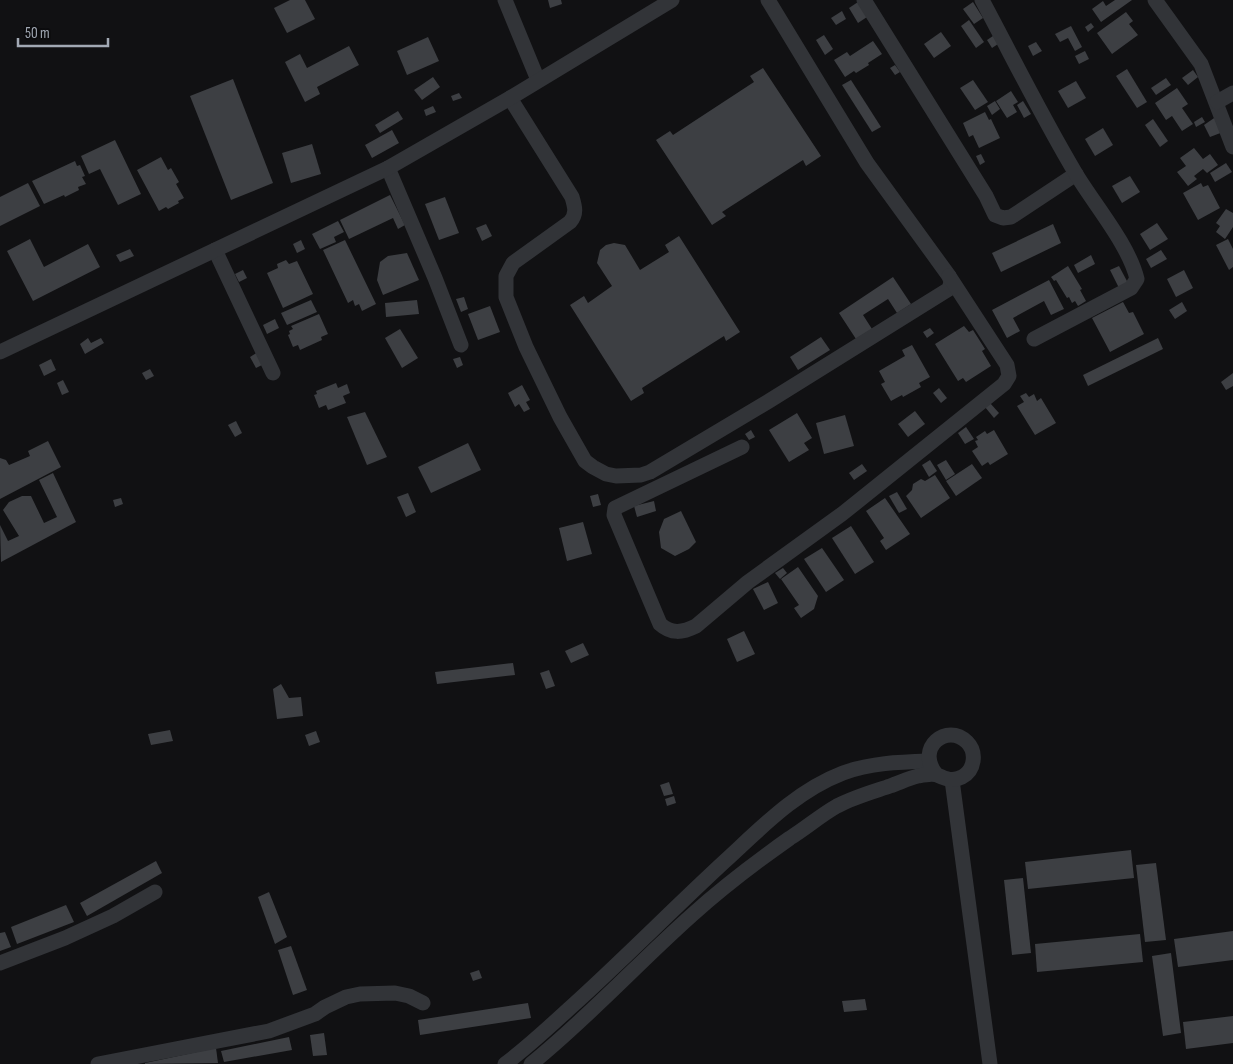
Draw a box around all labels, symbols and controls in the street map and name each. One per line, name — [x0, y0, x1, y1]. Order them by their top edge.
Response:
scale bar — [18, 15, 108, 47]
text: 50 m — [25, 24, 50, 43]

